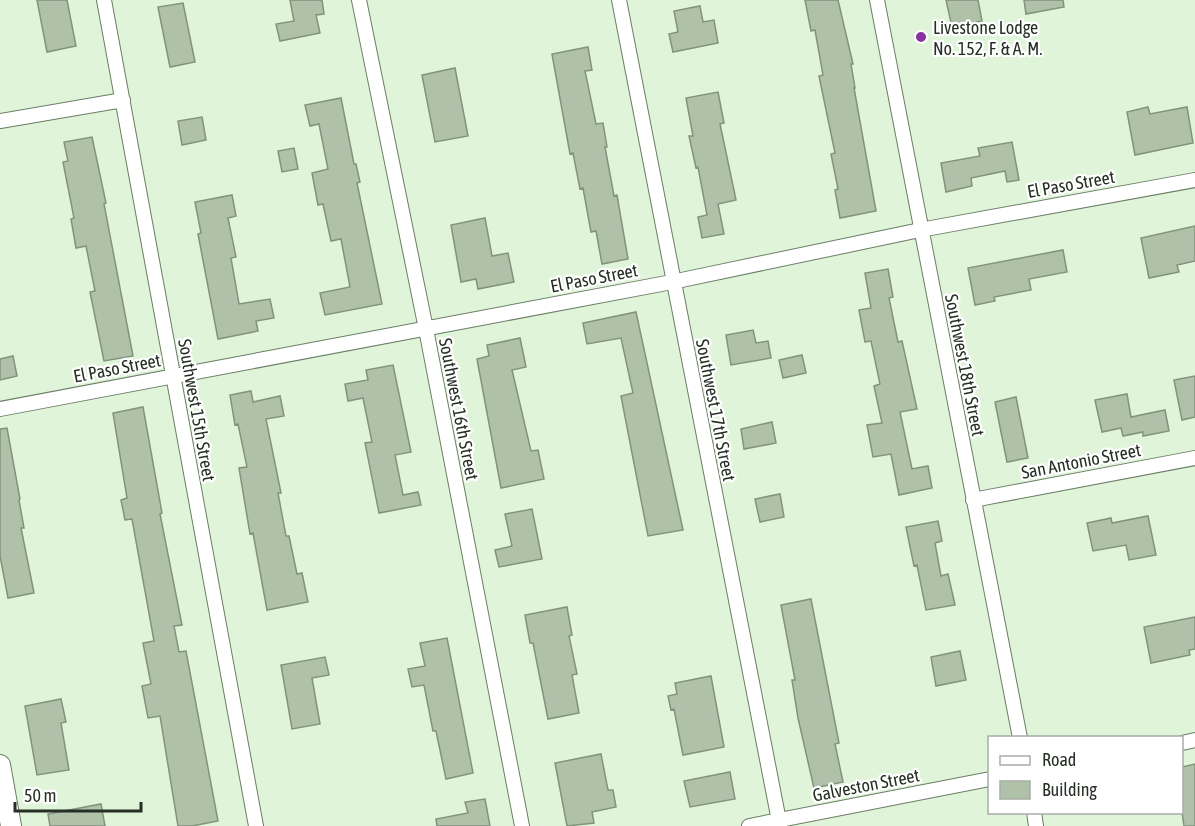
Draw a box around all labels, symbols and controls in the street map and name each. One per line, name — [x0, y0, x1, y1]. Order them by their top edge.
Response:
place label: Livestone Lodge No. 152, F. & A. M. — [933, 17, 1042, 59]
marker: Livestone Lodge No. 152, F. & A. M. — [914, 30, 928, 44]
street label: El Paso Street — [1026, 166, 1116, 202]
street label: El Paso Street — [549, 259, 639, 297]
street label: Southwest 18th Street — [941, 292, 989, 438]
street label: Southwest 16th Street — [435, 336, 483, 482]
street label: Southwest 15th Street — [174, 337, 220, 483]
street label: Southwest 17th Street — [692, 337, 740, 483]
street label: El Paso Street — [72, 349, 162, 387]
street label: San Antonio Street — [1019, 439, 1143, 483]
legend — [988, 736, 1183, 814]
text: Road — [1042, 749, 1076, 770]
street label: Galveston Street — [811, 764, 921, 806]
scale bar — [15, 775, 141, 813]
text: Building — [1042, 779, 1097, 800]
text: 50 m — [24, 785, 56, 806]

